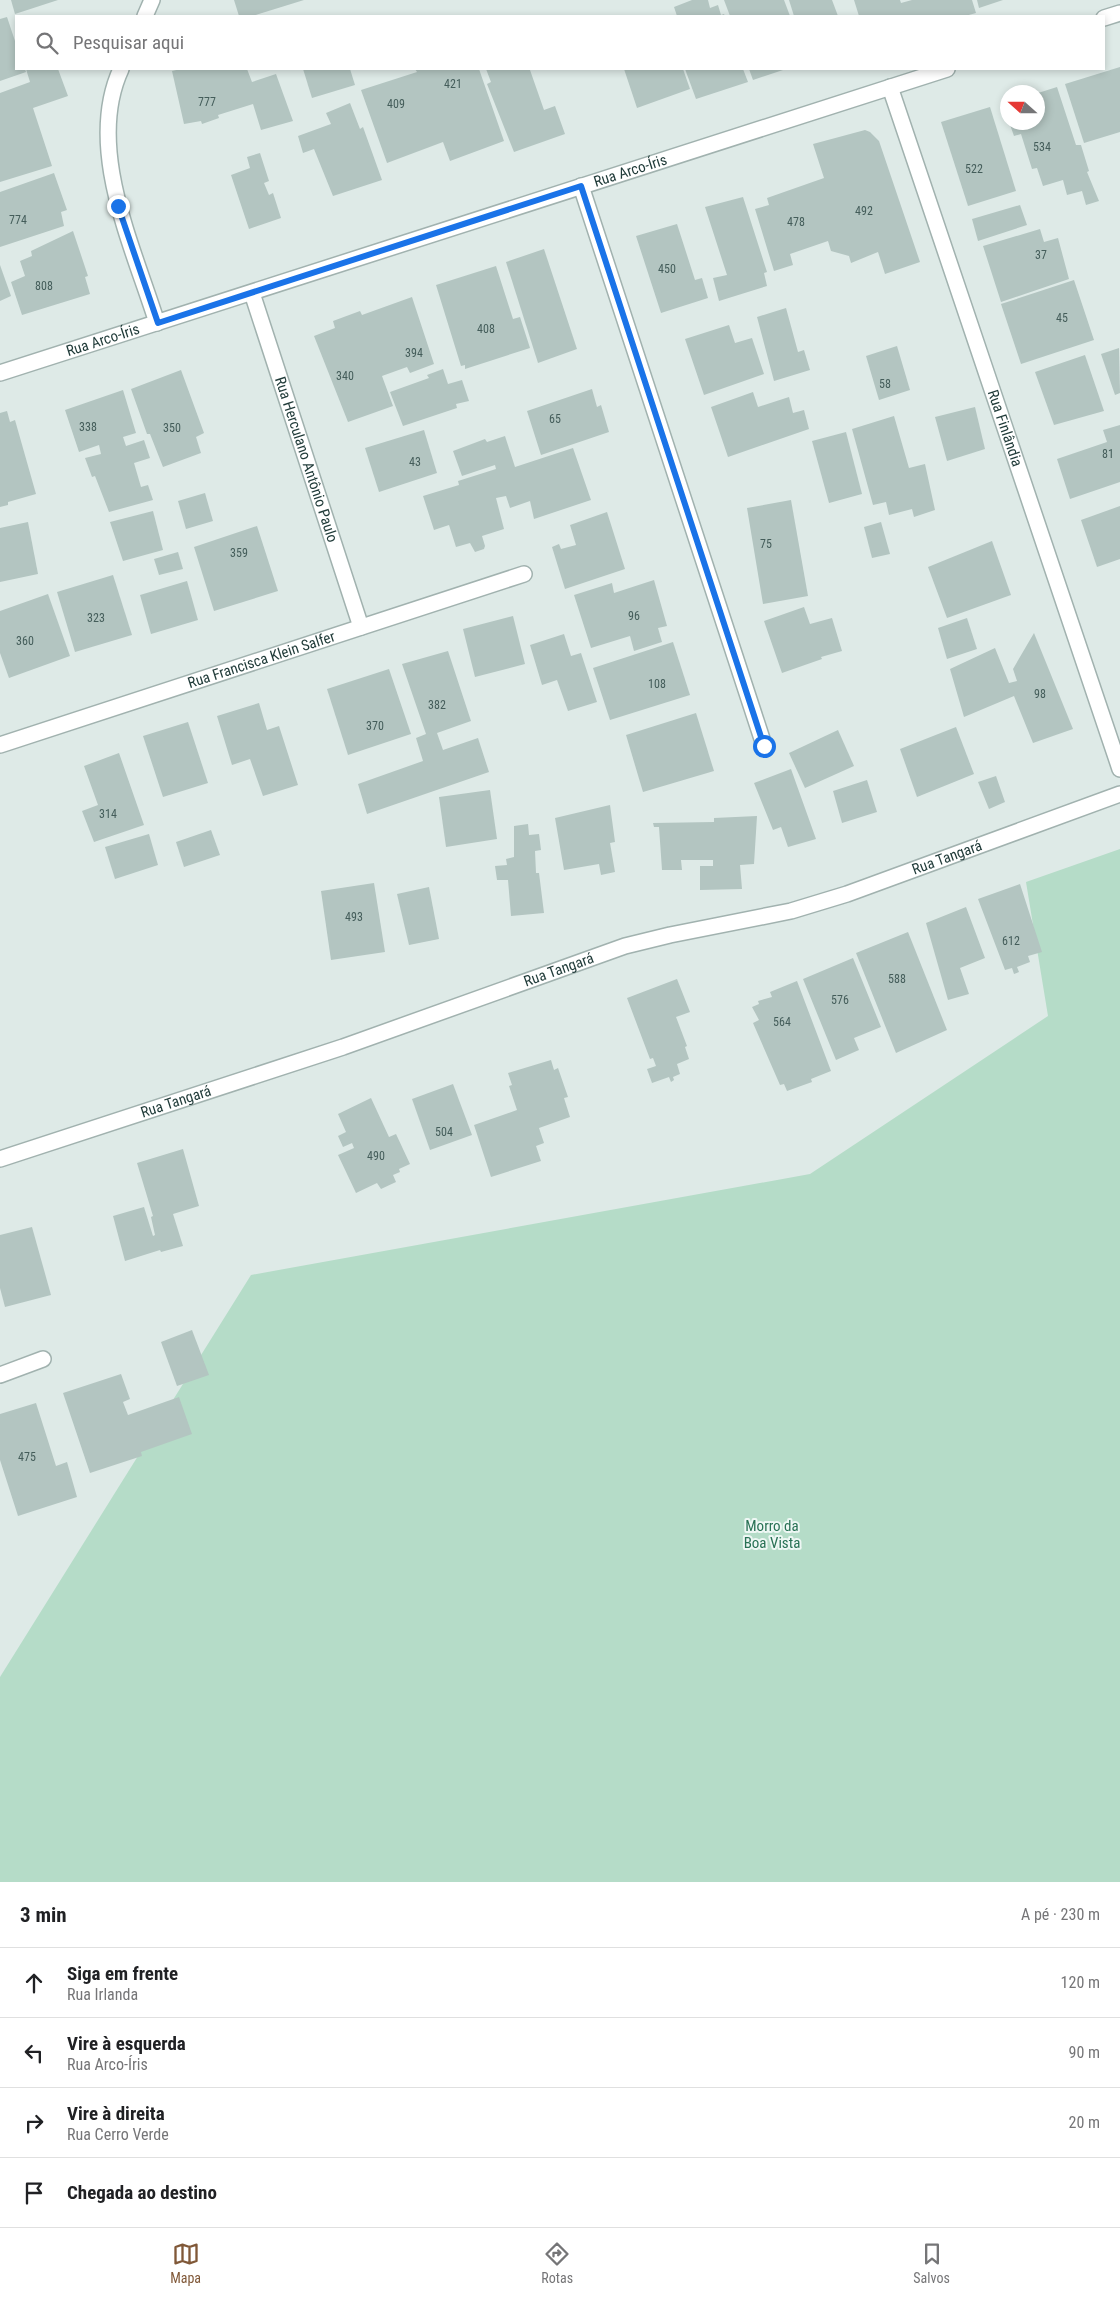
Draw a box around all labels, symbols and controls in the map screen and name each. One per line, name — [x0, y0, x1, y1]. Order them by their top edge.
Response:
search box — [15, 15, 1105, 70]
icon: search — [33, 29, 61, 57]
text: Pesquisar aqui — [73, 31, 184, 54]
house number: 421 — [444, 77, 462, 91]
north arrow — [1000, 85, 1045, 130]
house number: 777 — [198, 95, 216, 109]
house number: 409 — [387, 97, 405, 111]
house number: 534 — [1033, 140, 1051, 154]
street label: Rua Arco-Íris — [591, 150, 669, 191]
house number: 522 — [965, 162, 983, 176]
route end — [107, 195, 130, 218]
house number: 492 — [855, 204, 873, 218]
house number: 774 — [9, 213, 27, 227]
house number: 478 — [787, 215, 805, 229]
house number: 37 — [1035, 248, 1047, 262]
house number: 450 — [658, 262, 676, 276]
house number: 808 — [35, 279, 53, 293]
house number: 45 — [1056, 311, 1068, 325]
street label: Rua Arco-Íris — [64, 320, 142, 360]
house number: 408 — [477, 322, 495, 336]
house number: 394 — [405, 346, 423, 360]
house number: 340 — [336, 369, 354, 383]
street label: Rua Herculano Antônio Paulo — [271, 374, 342, 544]
house number: 58 — [879, 377, 891, 391]
street label: Rua Finlândia — [984, 387, 1026, 469]
house number: 65 — [549, 412, 561, 426]
house number: 338 — [79, 420, 97, 434]
house number: 350 — [163, 421, 181, 435]
house number: 81 — [1102, 447, 1114, 461]
house number: 43 — [409, 455, 421, 469]
house number: 75 — [760, 537, 772, 551]
house number: 359 — [230, 546, 248, 560]
house number: 96 — [628, 609, 640, 623]
house number: 323 — [87, 611, 105, 625]
street label: Rua Francisca Klein Salfer — [185, 627, 338, 692]
house number: 360 — [16, 634, 34, 648]
house number: 108 — [648, 677, 666, 691]
house number: 98 — [1034, 687, 1046, 701]
house number: 382 — [428, 698, 446, 712]
house number: 370 — [366, 719, 384, 733]
route start — [753, 735, 776, 758]
house number: 314 — [99, 807, 117, 821]
street label: Rua Tangará — [910, 836, 984, 878]
house number: 493 — [345, 910, 363, 924]
house number: 612 — [1002, 934, 1020, 948]
street label: Rua Tangará — [521, 949, 596, 991]
house number: 588 — [888, 972, 906, 986]
house number: 576 — [831, 993, 849, 1007]
house number: 564 — [773, 1015, 791, 1029]
street label: Rua Tangará — [138, 1082, 213, 1121]
house number: 504 — [435, 1125, 453, 1139]
house number: 490 — [367, 1149, 385, 1163]
house number: 475 — [18, 1450, 36, 1464]
park label: Morro da Boa Vista — [744, 1517, 800, 1552]
text: 3 min — [20, 1903, 67, 1927]
text: A pé · 230 m — [1021, 1905, 1100, 1924]
text: Siga em frente — [67, 1962, 178, 1985]
icon: ahead — [20, 1969, 48, 1997]
text: 120 m — [1061, 1973, 1100, 1992]
text: Rua Irlanda — [67, 1985, 138, 2004]
text: Vire à esquerda — [67, 2032, 186, 2055]
icon: left — [20, 2039, 48, 2067]
text: 90 m — [1068, 2043, 1100, 2062]
text: Rua Arco-Íris — [67, 2055, 148, 2074]
text: Vire à direita — [67, 2102, 165, 2125]
icon: right — [20, 2109, 48, 2137]
text: 20 m — [1068, 2113, 1100, 2132]
text: Rua Cerro Verde — [67, 2125, 169, 2144]
icon: arrive — [20, 2179, 48, 2207]
text: Chegada ao destino — [67, 2181, 217, 2204]
tab: Mapa — [170, 2240, 201, 2286]
tab: Rotas — [541, 2240, 573, 2286]
tab: Salvos — [913, 2240, 950, 2286]

